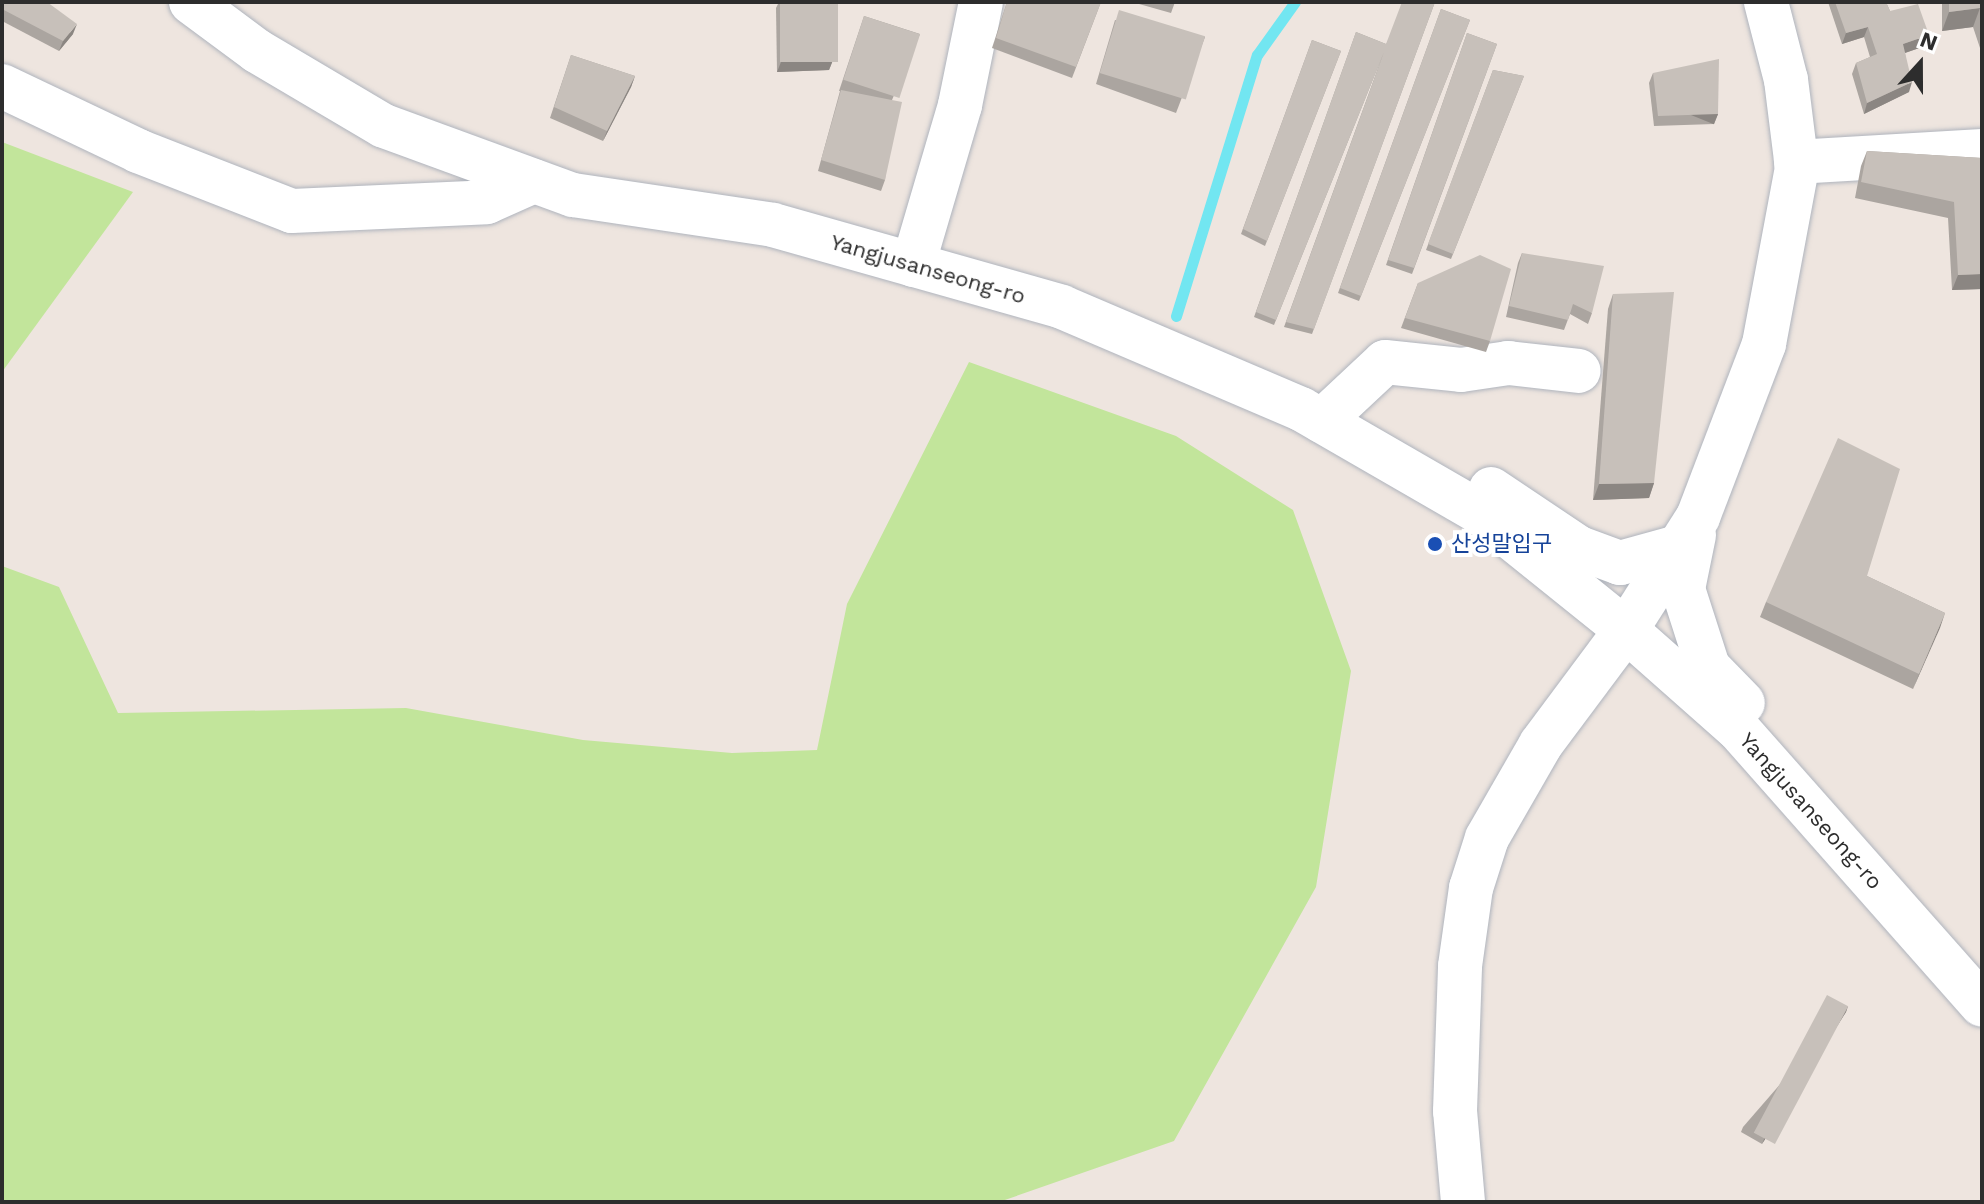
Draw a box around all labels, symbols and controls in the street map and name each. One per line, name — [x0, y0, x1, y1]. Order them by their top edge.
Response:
north arrow — [1880, 24, 1960, 104]
text: N — [1917, 27, 1941, 56]
street label: Yangjusanseong-ro — [828, 229, 1028, 309]
place label: 산성말입구 — [1451, 531, 1552, 557]
marker: 산성말입구 — [1426, 535, 1444, 553]
street label: Yangjusanseong-ro — [1734, 727, 1888, 895]

